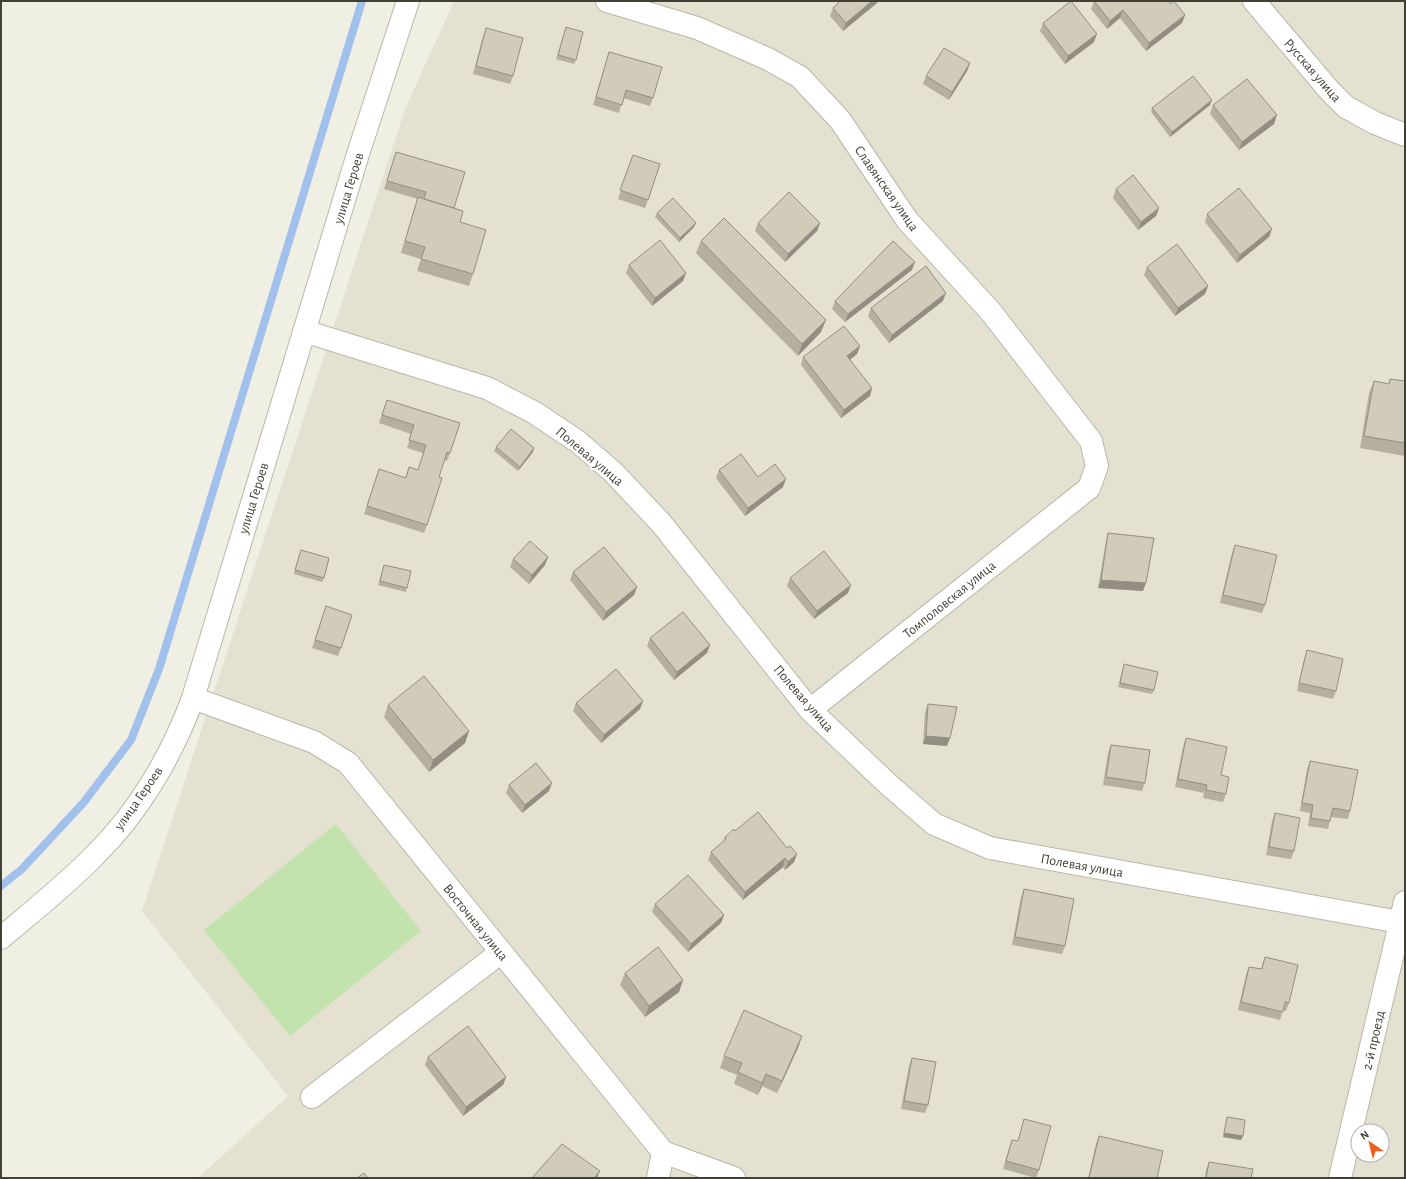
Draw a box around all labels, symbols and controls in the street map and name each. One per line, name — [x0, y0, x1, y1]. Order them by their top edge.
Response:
street label: Русская улица — [1281, 36, 1344, 106]
street label: Славянская улица — [851, 143, 921, 234]
street label: улица Героев — [331, 151, 366, 226]
street label: Полевая улица — [553, 425, 626, 489]
street label: улица Героев — [236, 461, 271, 536]
street label: Томполовская улица — [901, 558, 999, 641]
street label: Полевая улица — [771, 663, 836, 735]
street label: улица Героев — [111, 764, 166, 834]
street label: Полевая улица — [1039, 852, 1125, 880]
street label: Восточная улица — [440, 882, 511, 964]
street label: 2-й проезд — [1360, 1009, 1388, 1071]
north arrow — [1350, 1123, 1390, 1163]
text: N — [1358, 1129, 1371, 1142]

